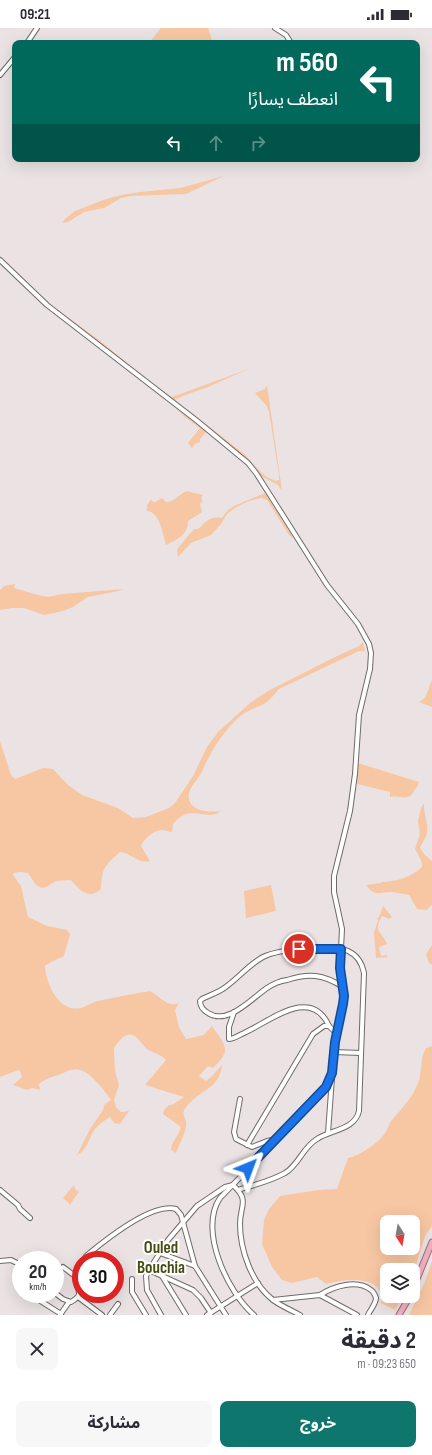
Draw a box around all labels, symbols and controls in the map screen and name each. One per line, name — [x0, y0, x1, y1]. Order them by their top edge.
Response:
text: 09:21 — [20, 5, 50, 24]
text: 560 m — [276, 46, 338, 79]
icon: left — [352, 56, 404, 108]
text: انعطف يسارًا — [248, 89, 338, 110]
icon: left — [163, 132, 185, 154]
icon: ahead — [205, 132, 227, 154]
icon: right — [247, 132, 269, 154]
pin — [282, 932, 316, 966]
icon: arrive — [288, 938, 310, 960]
position arrow — [227, 1147, 269, 1189]
north arrow — [380, 1215, 420, 1255]
map controls — [380, 1215, 420, 1303]
district label: Ouled Bouchia — [137, 1238, 185, 1278]
speed limit sign: 30 — [72, 1251, 124, 1303]
text: 20 — [29, 1260, 47, 1284]
button: layers — [380, 1263, 420, 1303]
text: km/h — [29, 1281, 47, 1293]
text: 2 دقيقة — [341, 1326, 416, 1355]
button: close — [16, 1328, 58, 1370]
text: 650 m · 09:23 — [357, 1356, 416, 1372]
button: مشاركة — [16, 1401, 212, 1447]
button: خروج — [220, 1401, 416, 1447]

